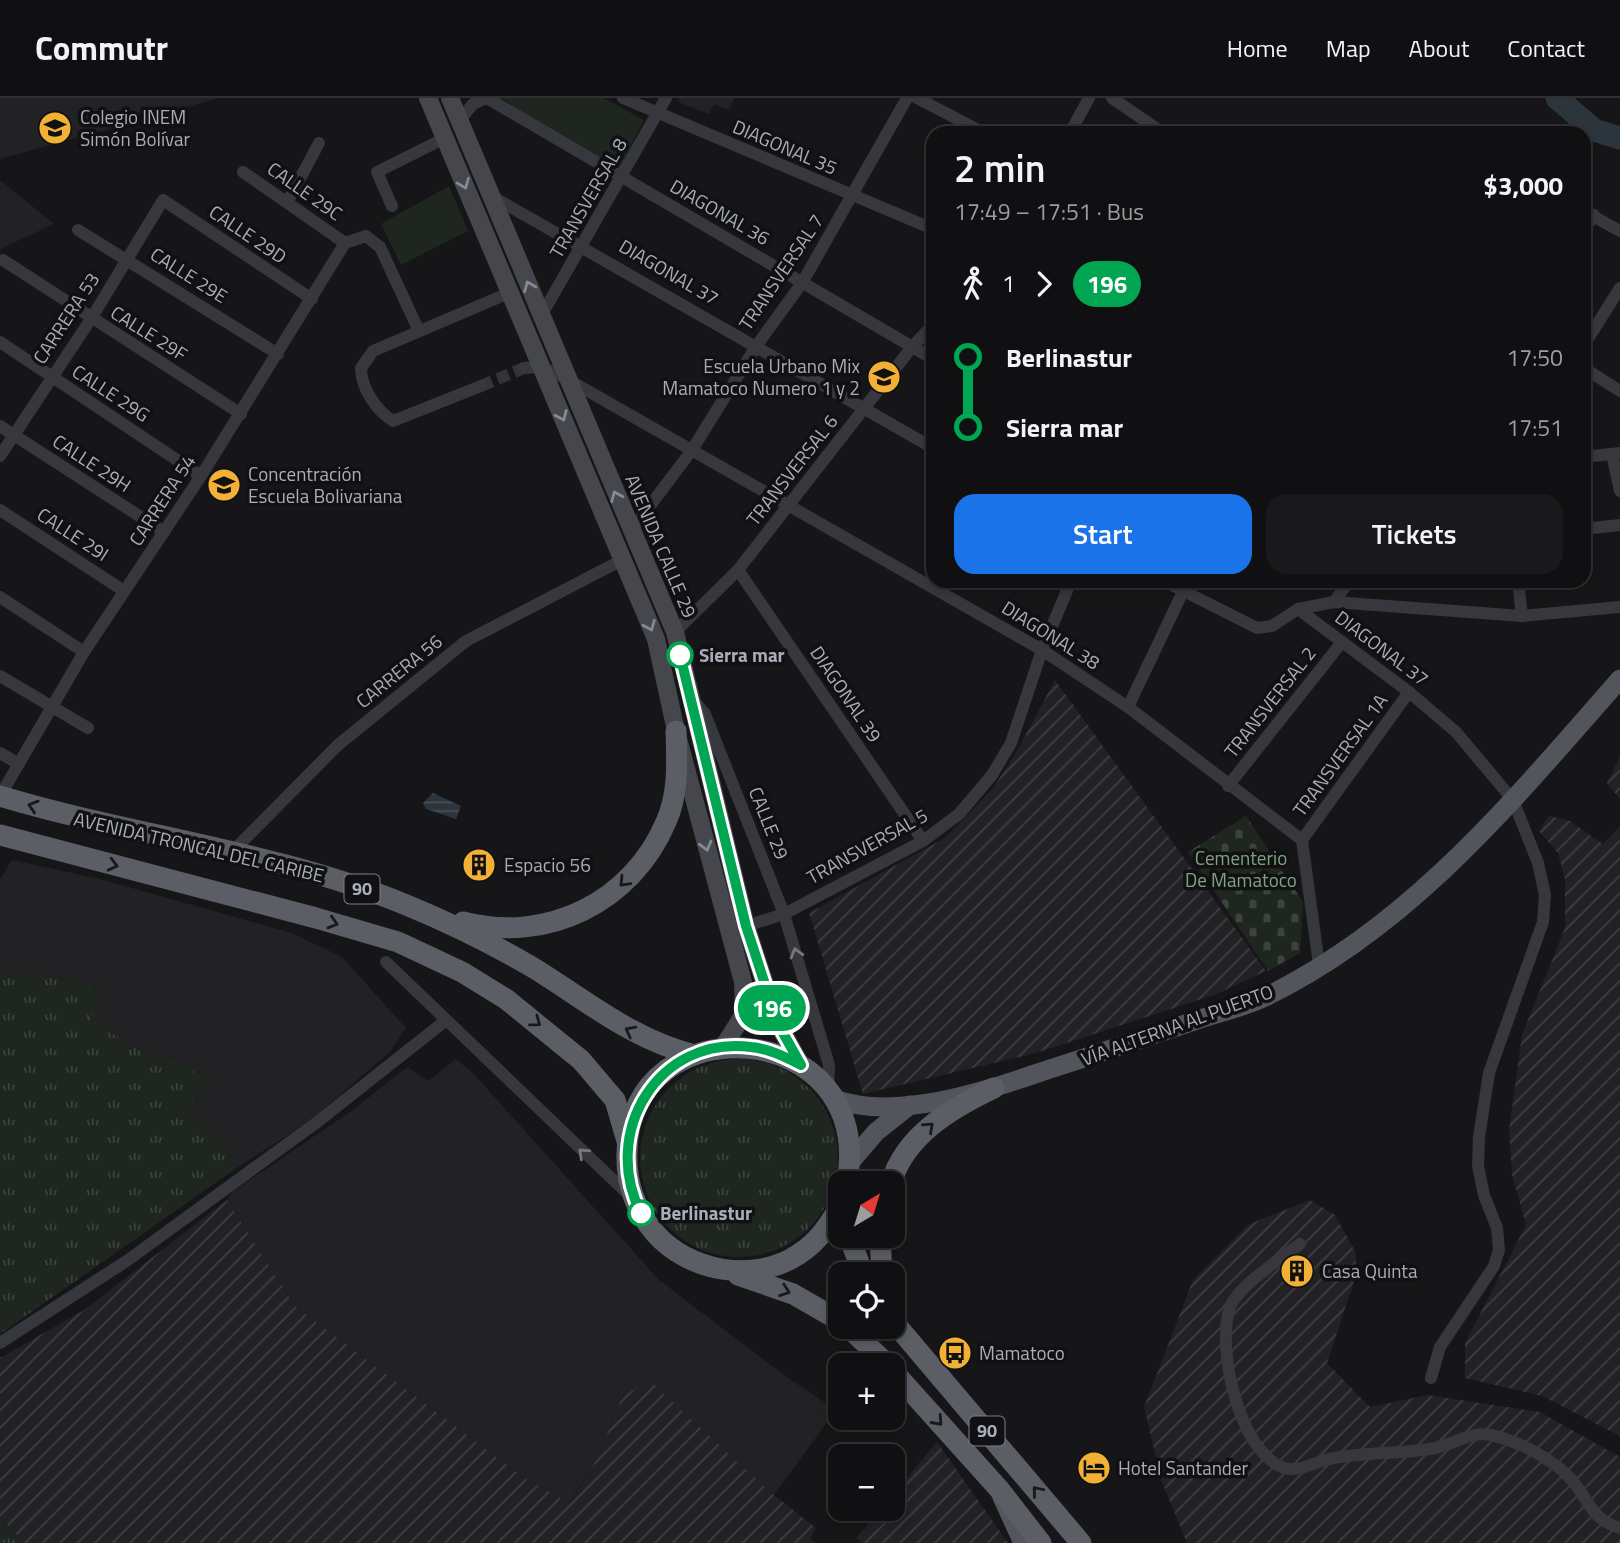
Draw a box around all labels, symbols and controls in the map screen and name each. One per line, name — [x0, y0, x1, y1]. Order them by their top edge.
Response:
text: Commutr — [35, 23, 168, 73]
text: Home — [1227, 30, 1288, 66]
text: Map — [1326, 30, 1371, 66]
text: About — [1409, 30, 1469, 66]
text: Contact — [1507, 30, 1585, 66]
place label: Colegio INEM Simón Bolívar — [80, 102, 191, 153]
school or university icon: Colegio INEM Simón Bolívar — [36, 109, 74, 147]
street label: DIAGONAL 35 — [728, 112, 842, 182]
street label: TRANSVERSAL 8 — [541, 132, 634, 263]
text: 2 min — [954, 139, 1045, 197]
street label: CALLE 29C — [262, 154, 349, 227]
text: $3,000 — [1483, 166, 1563, 205]
street label: DIAGONAL 36 — [665, 171, 776, 252]
one-way arrow — [455, 177, 469, 189]
text: 17:49 – 17:51 · Bus — [954, 194, 1144, 229]
street label: CALLE 29D — [204, 197, 293, 270]
street label: TRANSVERSAL 7 — [731, 208, 830, 336]
street label: DIAGONAL 37 — [614, 231, 725, 312]
street label: CALLE 29E — [145, 239, 234, 310]
icon: walk — [954, 265, 992, 303]
icon: forward — [1025, 265, 1063, 303]
street label: CARRERA 53 — [25, 266, 106, 369]
text: 1 — [1002, 266, 1015, 301]
text: 196 — [1087, 266, 1127, 302]
one-way arrow — [523, 281, 537, 293]
street label: CALLE 29F — [105, 298, 193, 368]
text: Berlinastur — [1006, 338, 1132, 377]
text: 17:50 — [1506, 340, 1563, 375]
place label: Escuela Urbano Mix Mamatoco Numero 1 y 2 — [662, 351, 860, 402]
street label: CALLE 29G — [67, 357, 156, 429]
school or university icon: Escuela Urbano Mix Mamatoco Numero 1 y 2 — [865, 358, 903, 396]
street label: TRANSVERSAL 6 — [739, 408, 844, 532]
text: Sierra mar — [1006, 408, 1123, 447]
one-way arrow — [553, 409, 567, 421]
text: 17:51 — [1506, 410, 1563, 445]
street label: CALLE 29H — [47, 426, 137, 499]
street label: CARRERA 54 — [121, 448, 202, 551]
place label: Concentración Escuela Bolivariana — [248, 459, 403, 510]
school or university icon: Concentración Escuela Bolivariana — [205, 466, 243, 504]
street label: AVENIDA CALLE 29 — [618, 470, 705, 622]
one-way arrow — [611, 491, 625, 503]
button: Start — [954, 494, 1252, 574]
button: Tickets — [1266, 494, 1563, 574]
street label: CALLE 29I — [32, 499, 115, 568]
street label: DIAGONAL 38 — [997, 593, 1106, 676]
street label: DIAGONAL 37 — [1329, 603, 1435, 693]
one-way arrow — [642, 618, 656, 631]
street label: CARRERA 56 — [349, 627, 448, 715]
place label: Sierra mar — [699, 640, 785, 669]
street label: DIAGONAL 39 — [803, 640, 889, 748]
street label: TRANSVERSAL 2 — [1217, 640, 1322, 764]
marker: Sierra mar — [667, 642, 693, 668]
street label: TRANSVERSAL 1A — [1285, 687, 1394, 822]
street label: CALLE 29 — [742, 782, 797, 863]
one-way arrow — [27, 800, 39, 815]
street label: TRANSVERSAL 5 — [801, 800, 933, 891]
street label: AVENIDA TRONCAL DEL CARIBE — [71, 804, 327, 889]
one-way arrow — [698, 840, 712, 852]
park label: Cementerio De Mamatoco — [1185, 843, 1297, 894]
building icon: Espacio 56 — [460, 846, 498, 884]
place label: Espacio 56 — [504, 850, 591, 879]
one-way arrow — [107, 857, 119, 871]
road number: 90 — [344, 874, 380, 904]
one-way arrow — [620, 874, 633, 887]
one-way arrow — [327, 914, 339, 929]
one-way arrow — [789, 947, 804, 959]
street label: VÍA ALTERNA AL PUERTO — [1077, 976, 1277, 1073]
line badge: 196 — [732, 985, 812, 1031]
text: 196 — [752, 990, 792, 1026]
one-way arrow — [528, 1013, 541, 1026]
one-way arrow — [625, 1025, 638, 1039]
one-way arrow — [921, 1123, 934, 1136]
one-way arrow — [578, 1149, 591, 1161]
north arrow — [828, 1171, 905, 1248]
map controls — [828, 1171, 905, 1521]
place label: Berlinastur — [660, 1198, 752, 1227]
marker: Berlinastur — [628, 1200, 654, 1226]
building icon: Casa Quinta — [1278, 1252, 1316, 1290]
place label: Casa Quinta — [1322, 1256, 1418, 1285]
button: locate — [828, 1262, 905, 1339]
one-way arrow — [779, 1283, 791, 1297]
bus stop icon: Mamatoco — [936, 1334, 974, 1372]
place label: Mamatoco — [979, 1338, 1065, 1367]
button: + — [828, 1353, 905, 1430]
one-way arrow — [930, 1413, 942, 1426]
road number: 90 — [970, 1416, 1004, 1446]
button: − — [828, 1444, 905, 1521]
hotel icon: Hotel Santander — [1075, 1449, 1113, 1487]
place label: Hotel Santander — [1118, 1453, 1249, 1482]
one-way arrow — [1033, 1486, 1046, 1498]

